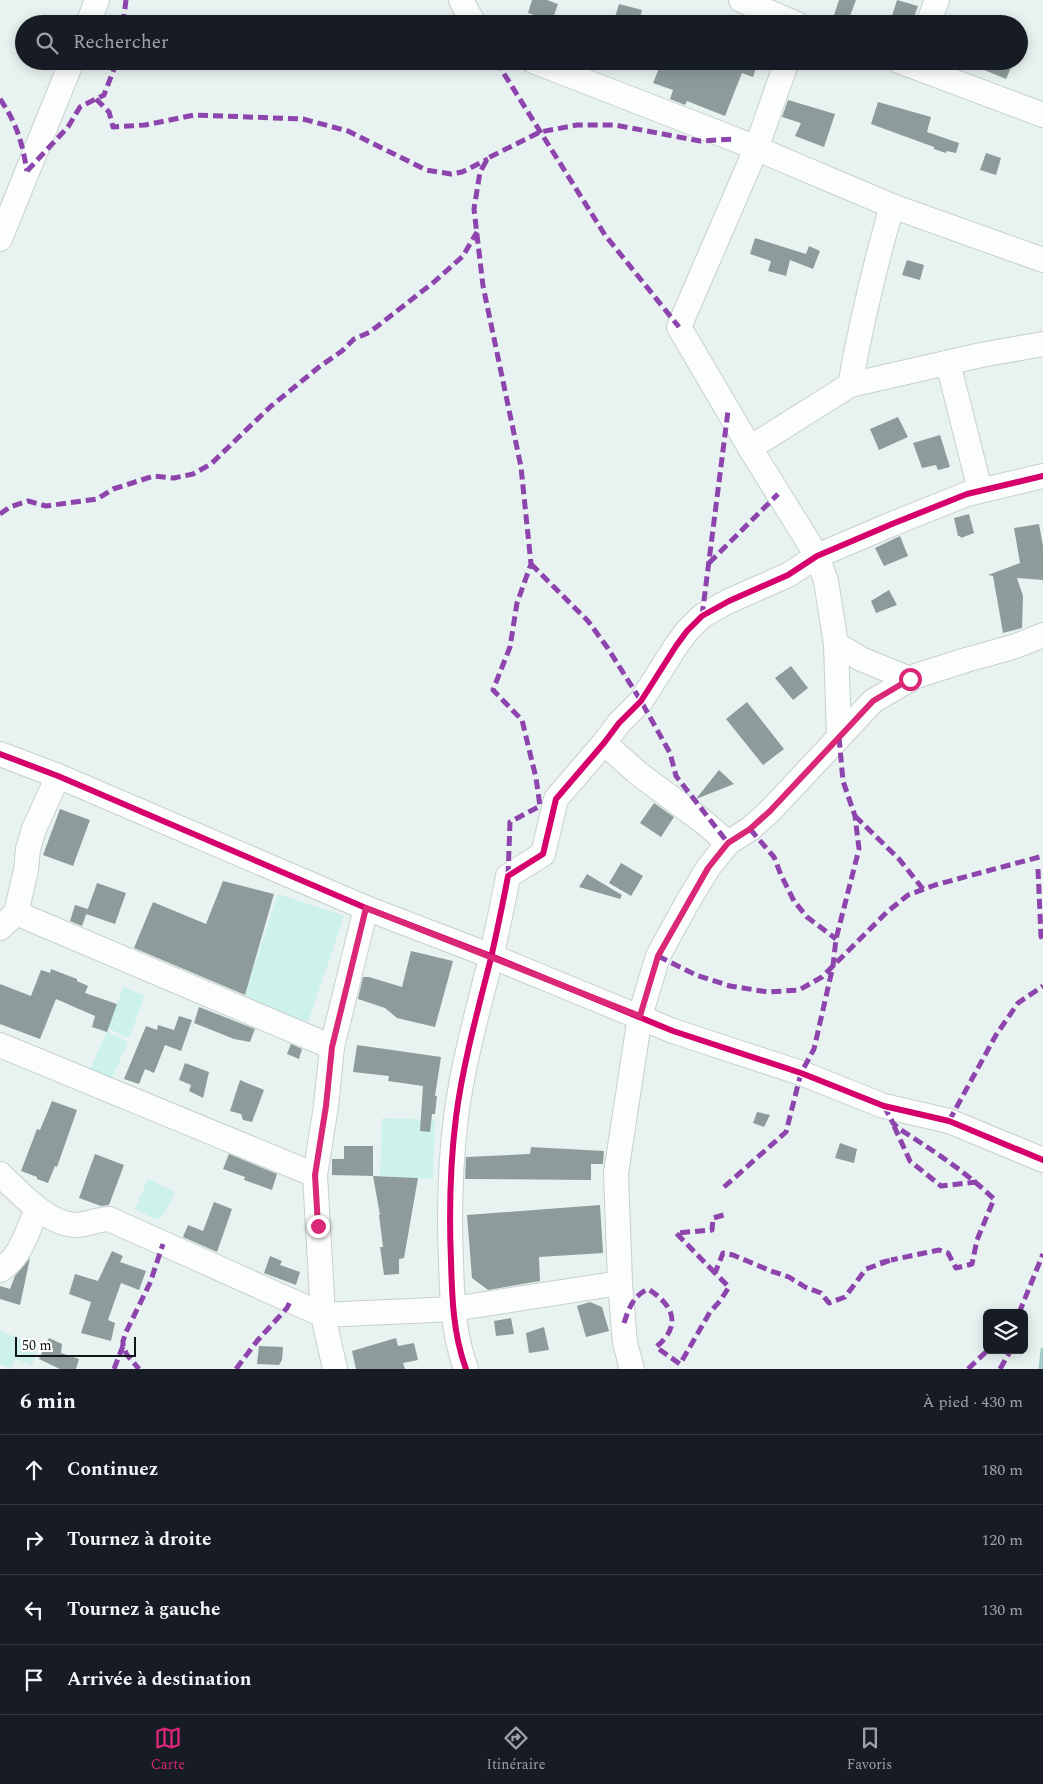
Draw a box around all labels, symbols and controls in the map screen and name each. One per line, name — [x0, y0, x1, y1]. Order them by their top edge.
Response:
search box — [15, 15, 1028, 70]
text: Rechercher — [73, 28, 169, 57]
icon: search — [33, 29, 61, 57]
route start — [899, 668, 922, 691]
route end — [307, 1215, 330, 1238]
map controls — [983, 1309, 1028, 1354]
button: layers — [983, 1309, 1028, 1354]
scale bar — [15, 1334, 136, 1357]
text: 50 m — [22, 1335, 52, 1356]
text: 6 min — [20, 1386, 76, 1418]
text: À pied · 430 m — [922, 1390, 1023, 1414]
text: Continuez — [67, 1455, 158, 1484]
icon: ahead — [20, 1456, 48, 1484]
text: 180 m — [981, 1458, 1023, 1482]
text: Tournez à droite — [67, 1525, 211, 1554]
icon: right — [20, 1526, 48, 1554]
text: 120 m — [981, 1528, 1023, 1552]
text: Tournez à gauche — [67, 1595, 220, 1624]
icon: left — [20, 1596, 48, 1624]
text: 130 m — [981, 1598, 1023, 1622]
text: Arrivée à destination — [67, 1665, 251, 1694]
icon: arrive — [20, 1666, 48, 1694]
tab: Carte — [151, 1724, 185, 1775]
tab: Itinéraire — [486, 1724, 545, 1775]
tab: Favoris — [847, 1724, 892, 1775]

